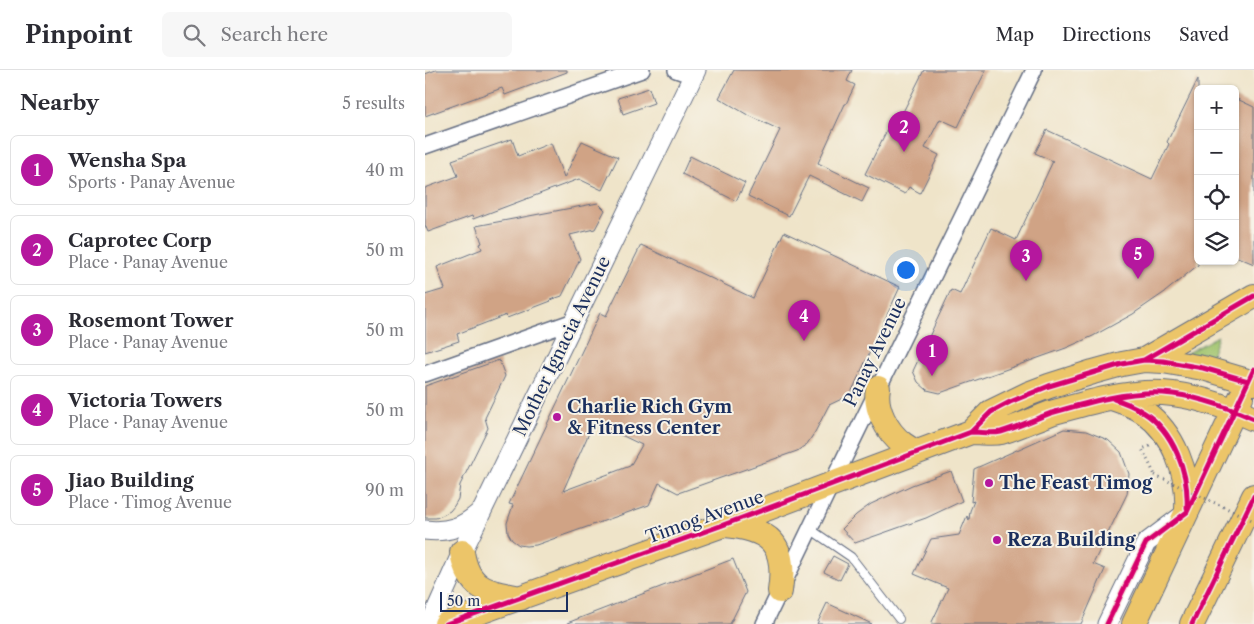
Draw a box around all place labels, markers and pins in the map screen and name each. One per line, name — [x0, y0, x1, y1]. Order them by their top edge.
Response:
pin: 2 — [888, 111, 920, 152]
pin: 5 — [1122, 238, 1154, 279]
pin: 3 — [1010, 240, 1042, 281]
pin: 4 — [788, 300, 820, 341]
pin: 1 — [916, 335, 948, 376]
place label: Charlie Rich Gym & Fitness Center — [567, 396, 732, 439]
marker: Charlie Rich Gym & Fitness Center — [551, 411, 563, 423]
place label: The Feast Timog — [999, 472, 1153, 494]
marker: The Feast Timog — [983, 477, 995, 489]
place label: Reza Building — [1007, 529, 1136, 551]
marker: Reza Building — [991, 534, 1003, 546]

